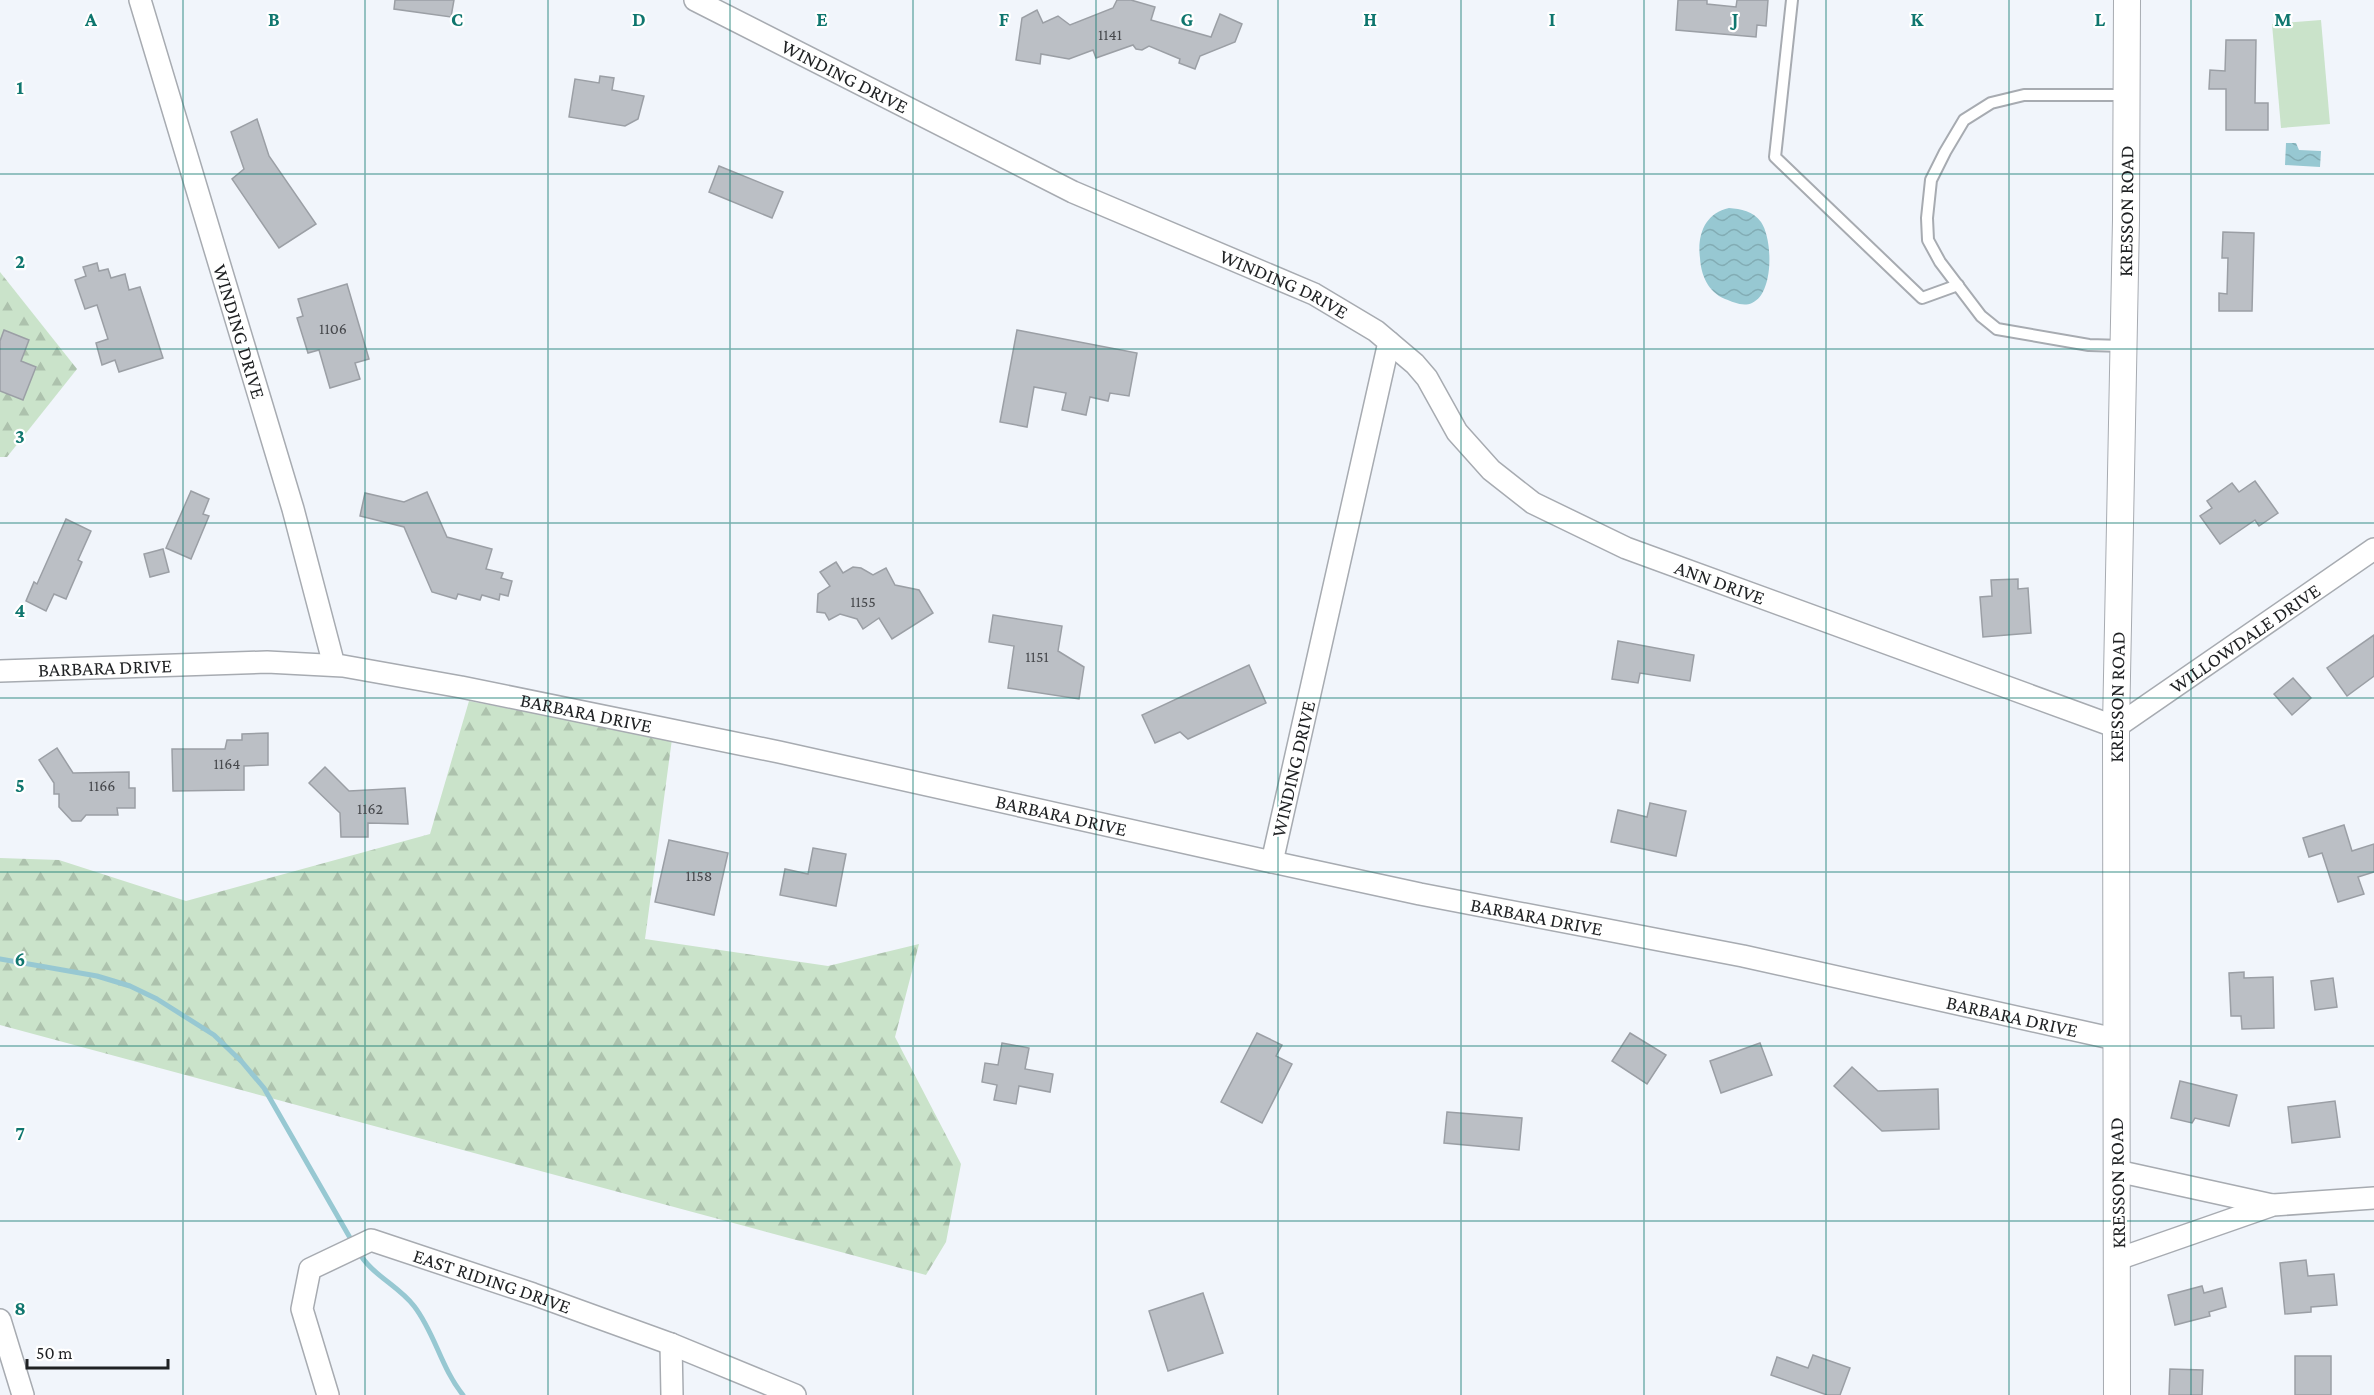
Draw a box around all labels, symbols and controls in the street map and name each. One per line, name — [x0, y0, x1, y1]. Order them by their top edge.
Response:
text: A — [84, 8, 98, 30]
text: B — [268, 8, 280, 30]
text: C — [451, 8, 463, 30]
text: D — [632, 8, 646, 30]
text: E — [816, 8, 828, 30]
text: F — [999, 8, 1010, 30]
text: G — [1181, 8, 1194, 30]
text: H — [1363, 8, 1377, 30]
text: I — [1549, 8, 1556, 30]
text: J — [1730, 8, 1739, 30]
text: K — [1911, 8, 1925, 30]
text: L — [2095, 8, 2106, 30]
text: M — [2274, 8, 2292, 30]
house number: 1141 — [1098, 26, 1122, 43]
street label: WINDING DRIVE — [778, 35, 912, 118]
text: 1 — [16, 76, 24, 98]
street label: KRESSON ROAD — [2114, 145, 2137, 277]
street label: WINDING DRIVE — [1216, 244, 1352, 323]
text: 2 — [15, 250, 25, 272]
street label: WINDING DRIVE — [209, 261, 270, 401]
house number: 1106 — [319, 320, 347, 337]
text: 3 — [15, 425, 25, 447]
street label: ANN DRIVE — [1672, 556, 1768, 609]
street label: WILLOWDALE DRIVE — [2165, 579, 2324, 698]
house number: 1155 — [850, 593, 876, 610]
text: 4 — [15, 599, 26, 621]
street label: KRESSON ROAD — [2105, 631, 2129, 763]
house number: 1151 — [1025, 648, 1049, 665]
street label: BARBARA DRIVE — [38, 654, 172, 681]
street label: BARBARA DRIVE — [518, 688, 654, 737]
street label: WINDING DRIVE — [1267, 699, 1319, 839]
house number: 1164 — [214, 755, 240, 772]
text: 5 — [15, 774, 25, 796]
house number: 1166 — [89, 777, 115, 794]
street label: BARBARA DRIVE — [994, 790, 1129, 840]
house number: 1162 — [357, 800, 383, 817]
house number: 1158 — [686, 867, 712, 884]
street label: BARBARA DRIVE — [1469, 893, 1605, 940]
text: 6 — [15, 948, 25, 970]
street label: BARBARA DRIVE — [1945, 991, 2080, 1041]
street label: KRESSON ROAD — [2105, 1117, 2129, 1249]
text: 7 — [15, 1122, 25, 1144]
street label: EAST RIDING DRIVE — [411, 1244, 574, 1318]
text: 8 — [14, 1297, 26, 1319]
scale bar — [27, 1332, 168, 1370]
text: 50 m — [36, 1343, 73, 1363]

